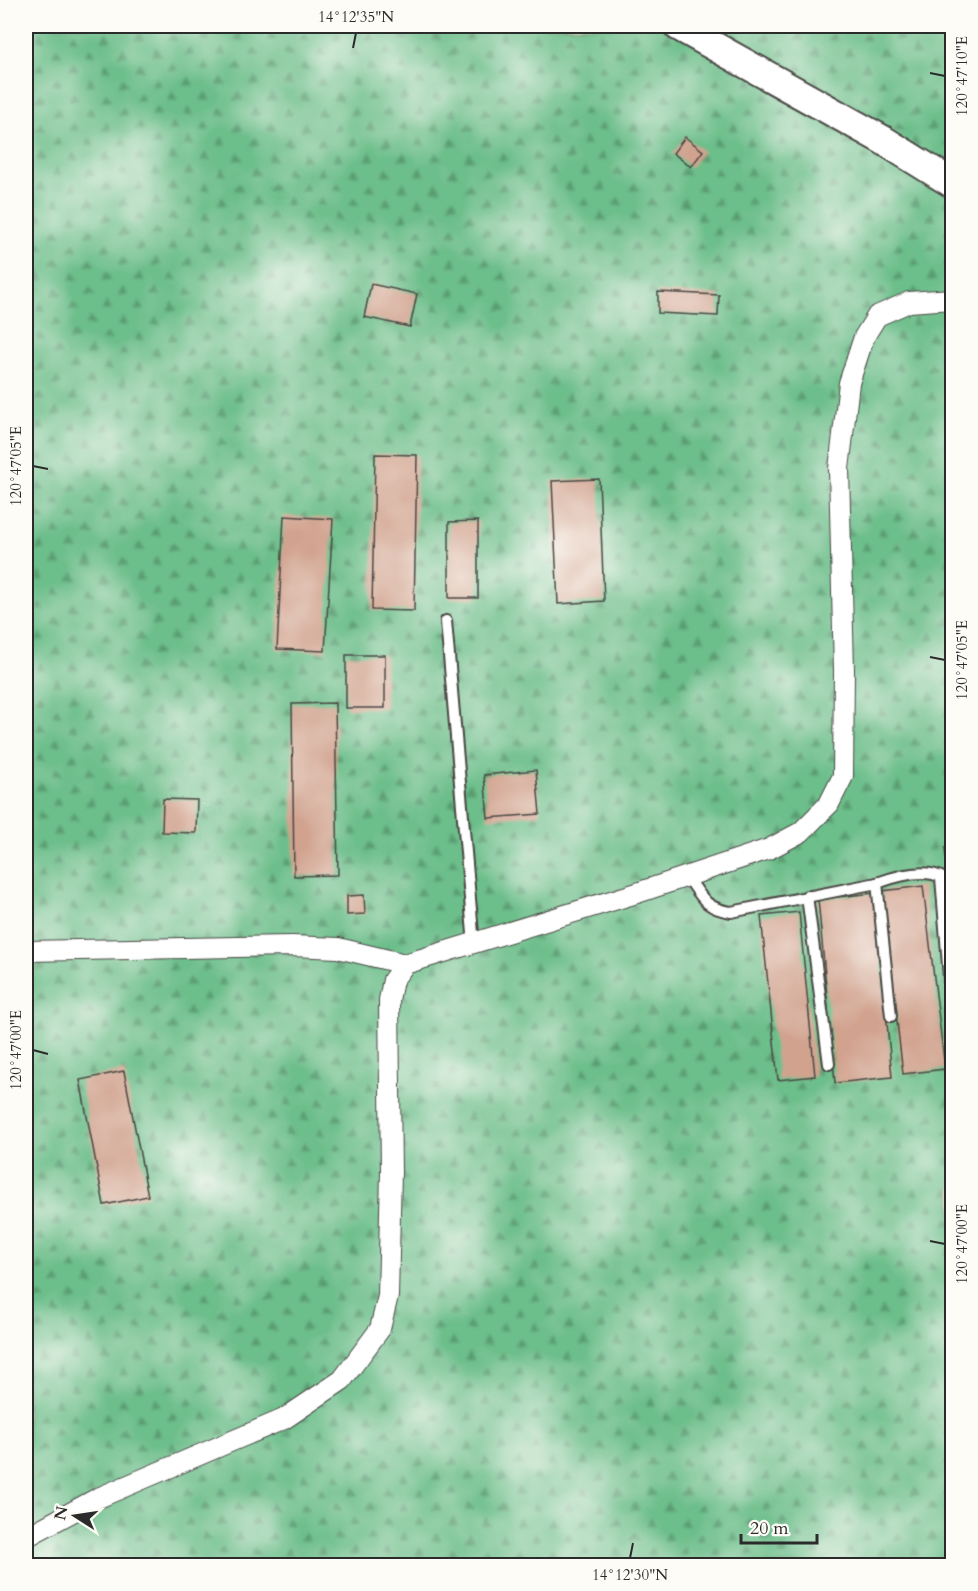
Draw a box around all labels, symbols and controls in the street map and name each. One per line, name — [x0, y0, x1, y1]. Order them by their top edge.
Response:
text: 14°12'35"N — [318, 7, 394, 27]
text: 120°47'10"E — [952, 36, 972, 116]
text: 120°47'05"E — [6, 426, 26, 506]
text: 120°47'05"E — [952, 620, 972, 700]
text: 120°47'00"E — [6, 1010, 26, 1090]
text: 120°47'00"E — [952, 1204, 972, 1284]
north arrow — [45, 1486, 105, 1546]
text: N — [49, 1504, 74, 1522]
scale bar — [741, 1507, 818, 1545]
text: 20 m — [750, 1516, 789, 1541]
text: 14°12'30"N — [592, 1565, 668, 1585]

